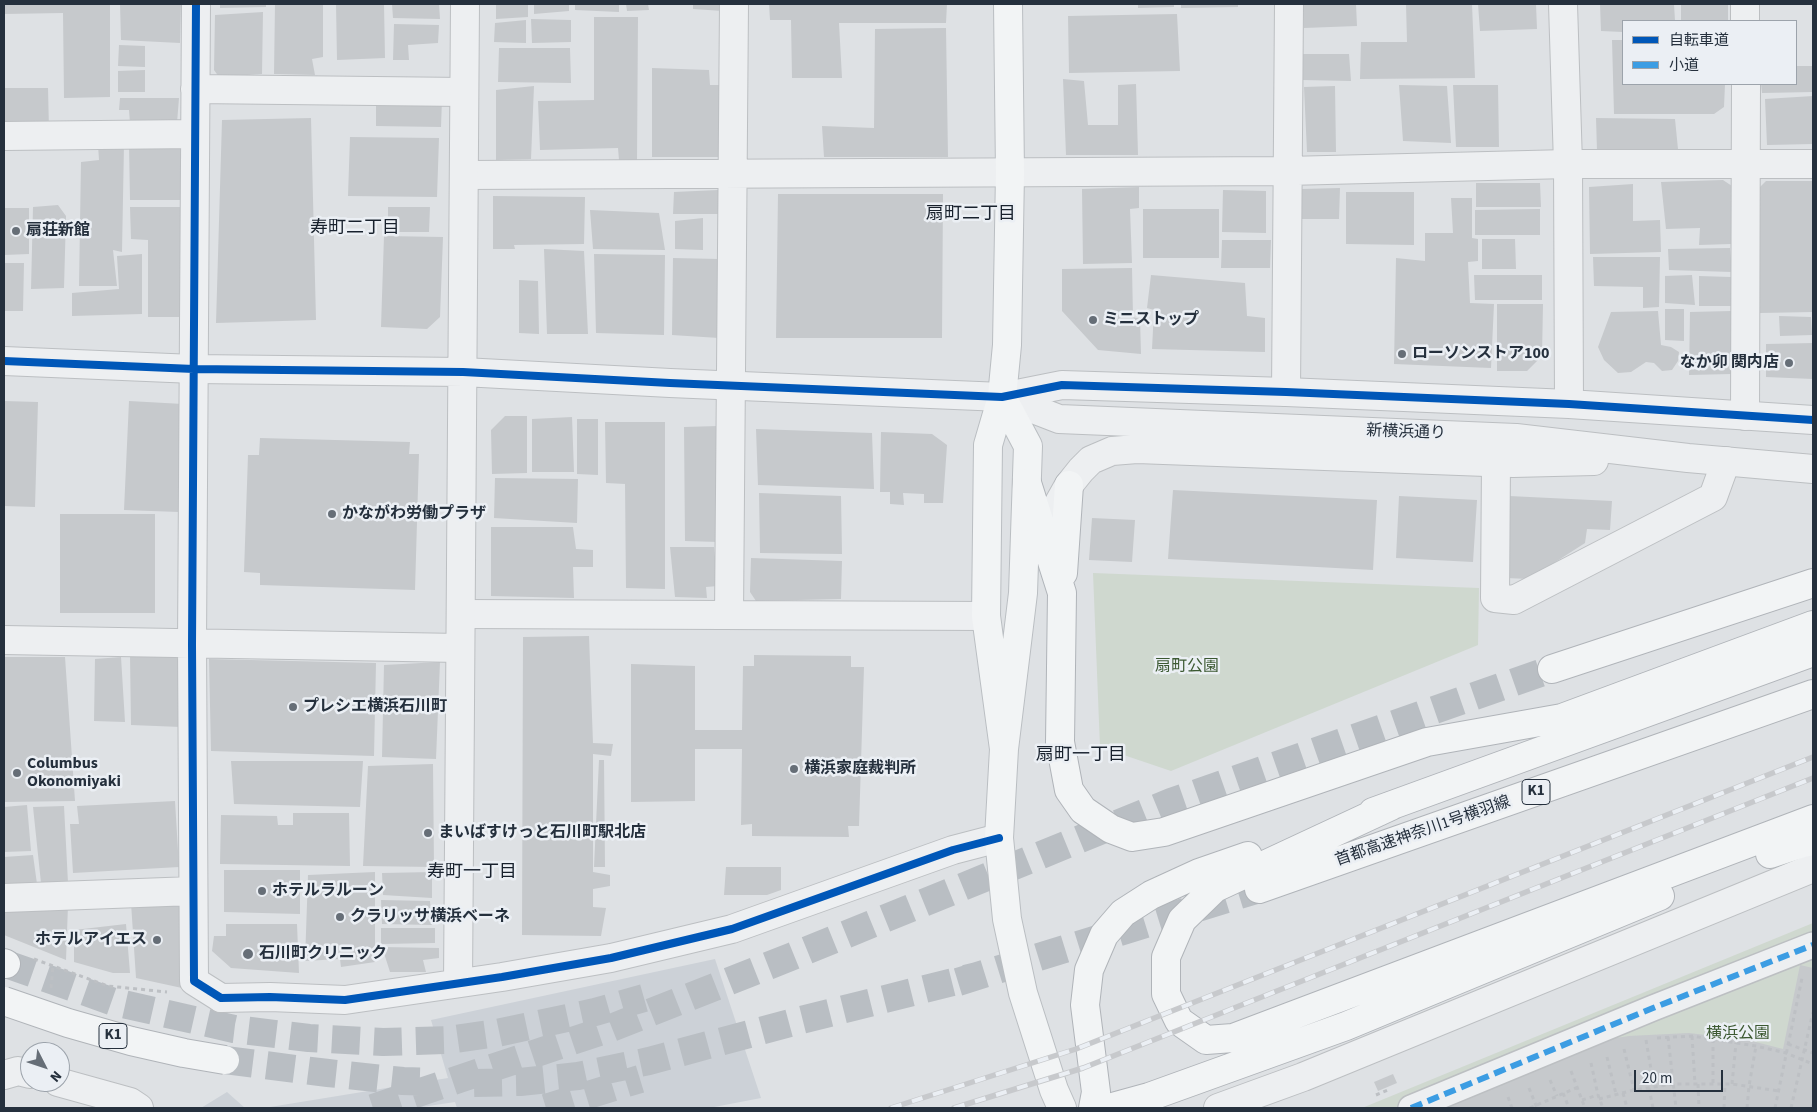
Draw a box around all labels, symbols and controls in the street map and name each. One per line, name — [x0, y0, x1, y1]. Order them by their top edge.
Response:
legend — [1622, 20, 1797, 85]
text: 自転車道 — [1669, 30, 1729, 51]
text: 小道 — [1669, 55, 1699, 76]
district label: 扇町二丁目 — [926, 204, 1016, 226]
district label: 寿町二丁目 — [310, 218, 400, 240]
place label: 扇荘新館 — [26, 221, 90, 241]
marker: 扇荘新館 — [10, 225, 22, 237]
place label: ミニストップ — [1103, 310, 1199, 330]
marker: ミニストップ — [1087, 314, 1099, 326]
place label: ローソンストア100 — [1412, 344, 1549, 364]
marker: ローソンストア100 — [1396, 348, 1408, 360]
place label: なか卯 関内店 — [1680, 353, 1779, 373]
marker: なか卯 関内店 — [1783, 357, 1795, 369]
street label: 新横浜通り — [1366, 422, 1446, 444]
place label: かながわ労働プラザ — [342, 504, 486, 524]
marker: かながわ労働プラザ — [326, 508, 338, 520]
park label: 扇町公園 — [1155, 657, 1219, 677]
place label: プレシエ横浜石川町 — [303, 697, 447, 717]
marker: プレシエ横浜石川町 — [287, 701, 299, 713]
district label: 扇町一丁目 — [1036, 745, 1126, 767]
place label: Columbus Okonomiyaki — [27, 754, 121, 792]
place label: 横浜家庭裁判所 — [804, 759, 916, 779]
marker: 横浜家庭裁判所 — [788, 763, 800, 775]
marker: Columbus Okonomiyaki — [11, 767, 23, 779]
road number: K1 — [1522, 780, 1550, 804]
street label: 首都高速神奈川1号横羽線 — [1333, 793, 1513, 871]
place label: まいばすけっと石川町駅北店 — [438, 823, 646, 843]
marker: まいばすけっと石川町駅北店 — [422, 827, 434, 839]
district label: 寿町一丁目 — [427, 862, 517, 884]
place label: ホテルラルーン — [272, 881, 384, 901]
marker: ホテルラルーン — [256, 885, 268, 897]
place label: クラリッサ横浜ベーネ — [350, 907, 510, 927]
marker: クラリッサ横浜ベーネ — [334, 911, 346, 923]
place label: ホテルアイエス — [35, 930, 147, 950]
marker: ホテルアイエス — [151, 934, 163, 946]
place label: 石川町クリニック — [259, 944, 387, 964]
marker: 石川町クリニック — [241, 947, 255, 961]
road number: K1 — [99, 1024, 127, 1048]
park label: 横浜公園 — [1706, 1024, 1770, 1044]
north arrow — [20, 1042, 70, 1092]
scale bar — [1637, 1060, 1726, 1092]
text: N — [45, 1066, 66, 1086]
text: 20 m — [1642, 1068, 1672, 1089]

